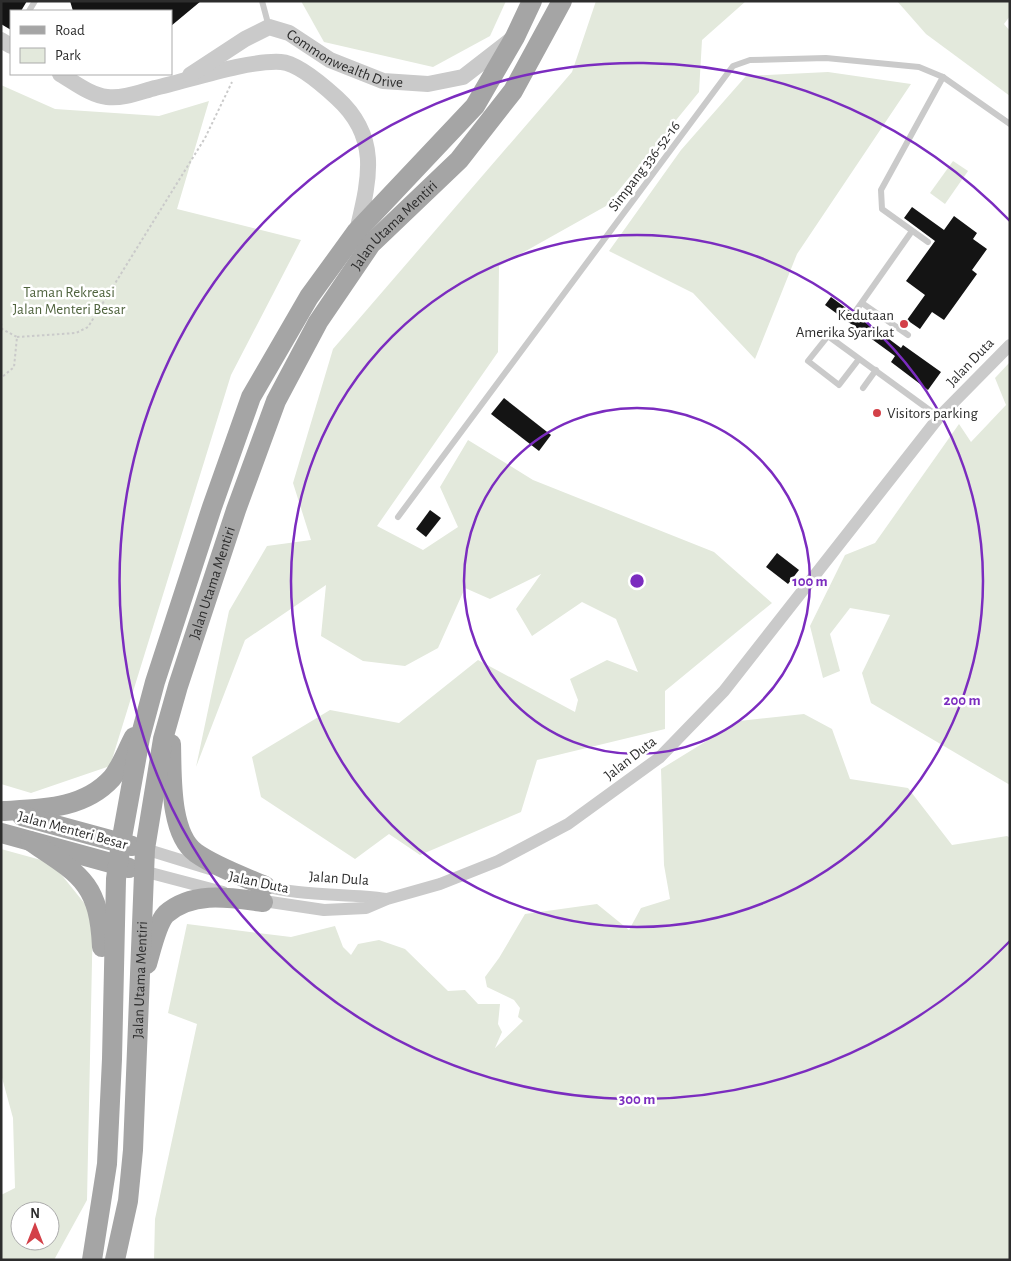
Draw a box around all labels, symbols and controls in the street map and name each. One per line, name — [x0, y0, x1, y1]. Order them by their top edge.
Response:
legend — [10, 10, 172, 75]
text: Road — [55, 23, 85, 38]
street label: Commonwealth Drive — [284, 27, 404, 90]
text: Park — [55, 48, 81, 63]
street label: Simpang 336-52-16 — [606, 118, 683, 214]
street label: Jalan Utama Mentiri — [349, 178, 440, 273]
park label: Taman Rekreasi Jalan Menteri Besar — [13, 285, 125, 317]
place label: Kedutaan Amerika Syarikat — [796, 308, 894, 340]
marker: Kedutaan Amerika Syarikat — [898, 318, 910, 330]
street label: Jalan Duta — [944, 335, 997, 390]
place label: Visitors parking — [887, 406, 978, 421]
marker: Visitors parking — [871, 407, 883, 419]
street label: Jalan Utama Mentiri — [187, 525, 238, 641]
centre of rings — [628, 572, 646, 590]
text: 100 m — [792, 574, 828, 589]
text: 200 m — [943, 693, 981, 708]
street label: Jalan Duta — [602, 734, 659, 783]
street label: Jalan Menteri Besar — [17, 809, 129, 852]
street label: Jalan Duta — [227, 869, 290, 896]
street label: Jalan Dula — [309, 869, 369, 888]
street label: Jalan Utama Mentiri — [130, 921, 150, 1039]
text: 300 m — [619, 1092, 655, 1107]
north arrow — [10, 1201, 60, 1251]
text: N — [30, 1207, 40, 1221]

